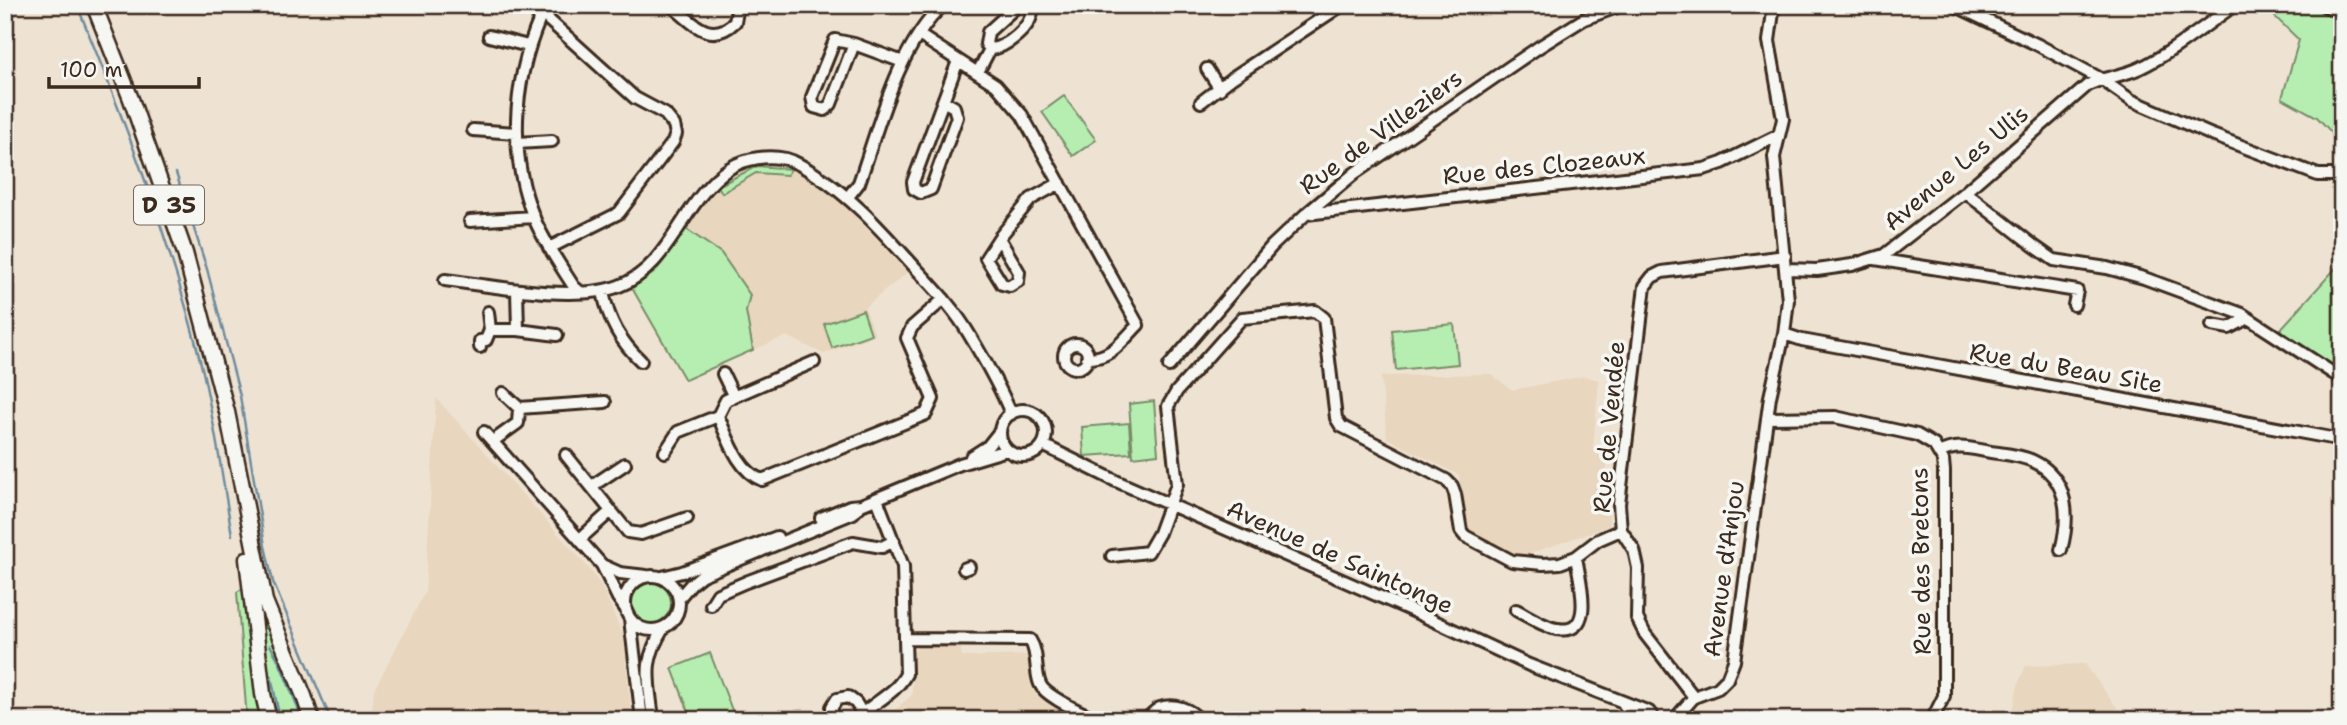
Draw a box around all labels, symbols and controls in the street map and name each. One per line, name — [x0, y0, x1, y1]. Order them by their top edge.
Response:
scale bar — [49, 46, 200, 90]
text: 100 m — [60, 56, 123, 84]
street label: Rue de Villeziers — [1293, 62, 1469, 202]
street label: Avenue Les Ulis — [1877, 98, 2035, 238]
street label: Rue des Clozeaux — [1441, 139, 1647, 193]
road number: D 35 — [134, 186, 204, 224]
street label: Rue du Beau Site — [1967, 335, 2165, 401]
street label: Rue de Vendée — [1586, 340, 1632, 514]
street label: Rue des Bretons — [1903, 467, 1939, 655]
street label: Avenue d'Anjou — [1696, 479, 1752, 659]
street label: Avenue de Saintonge — [1221, 493, 1459, 621]

